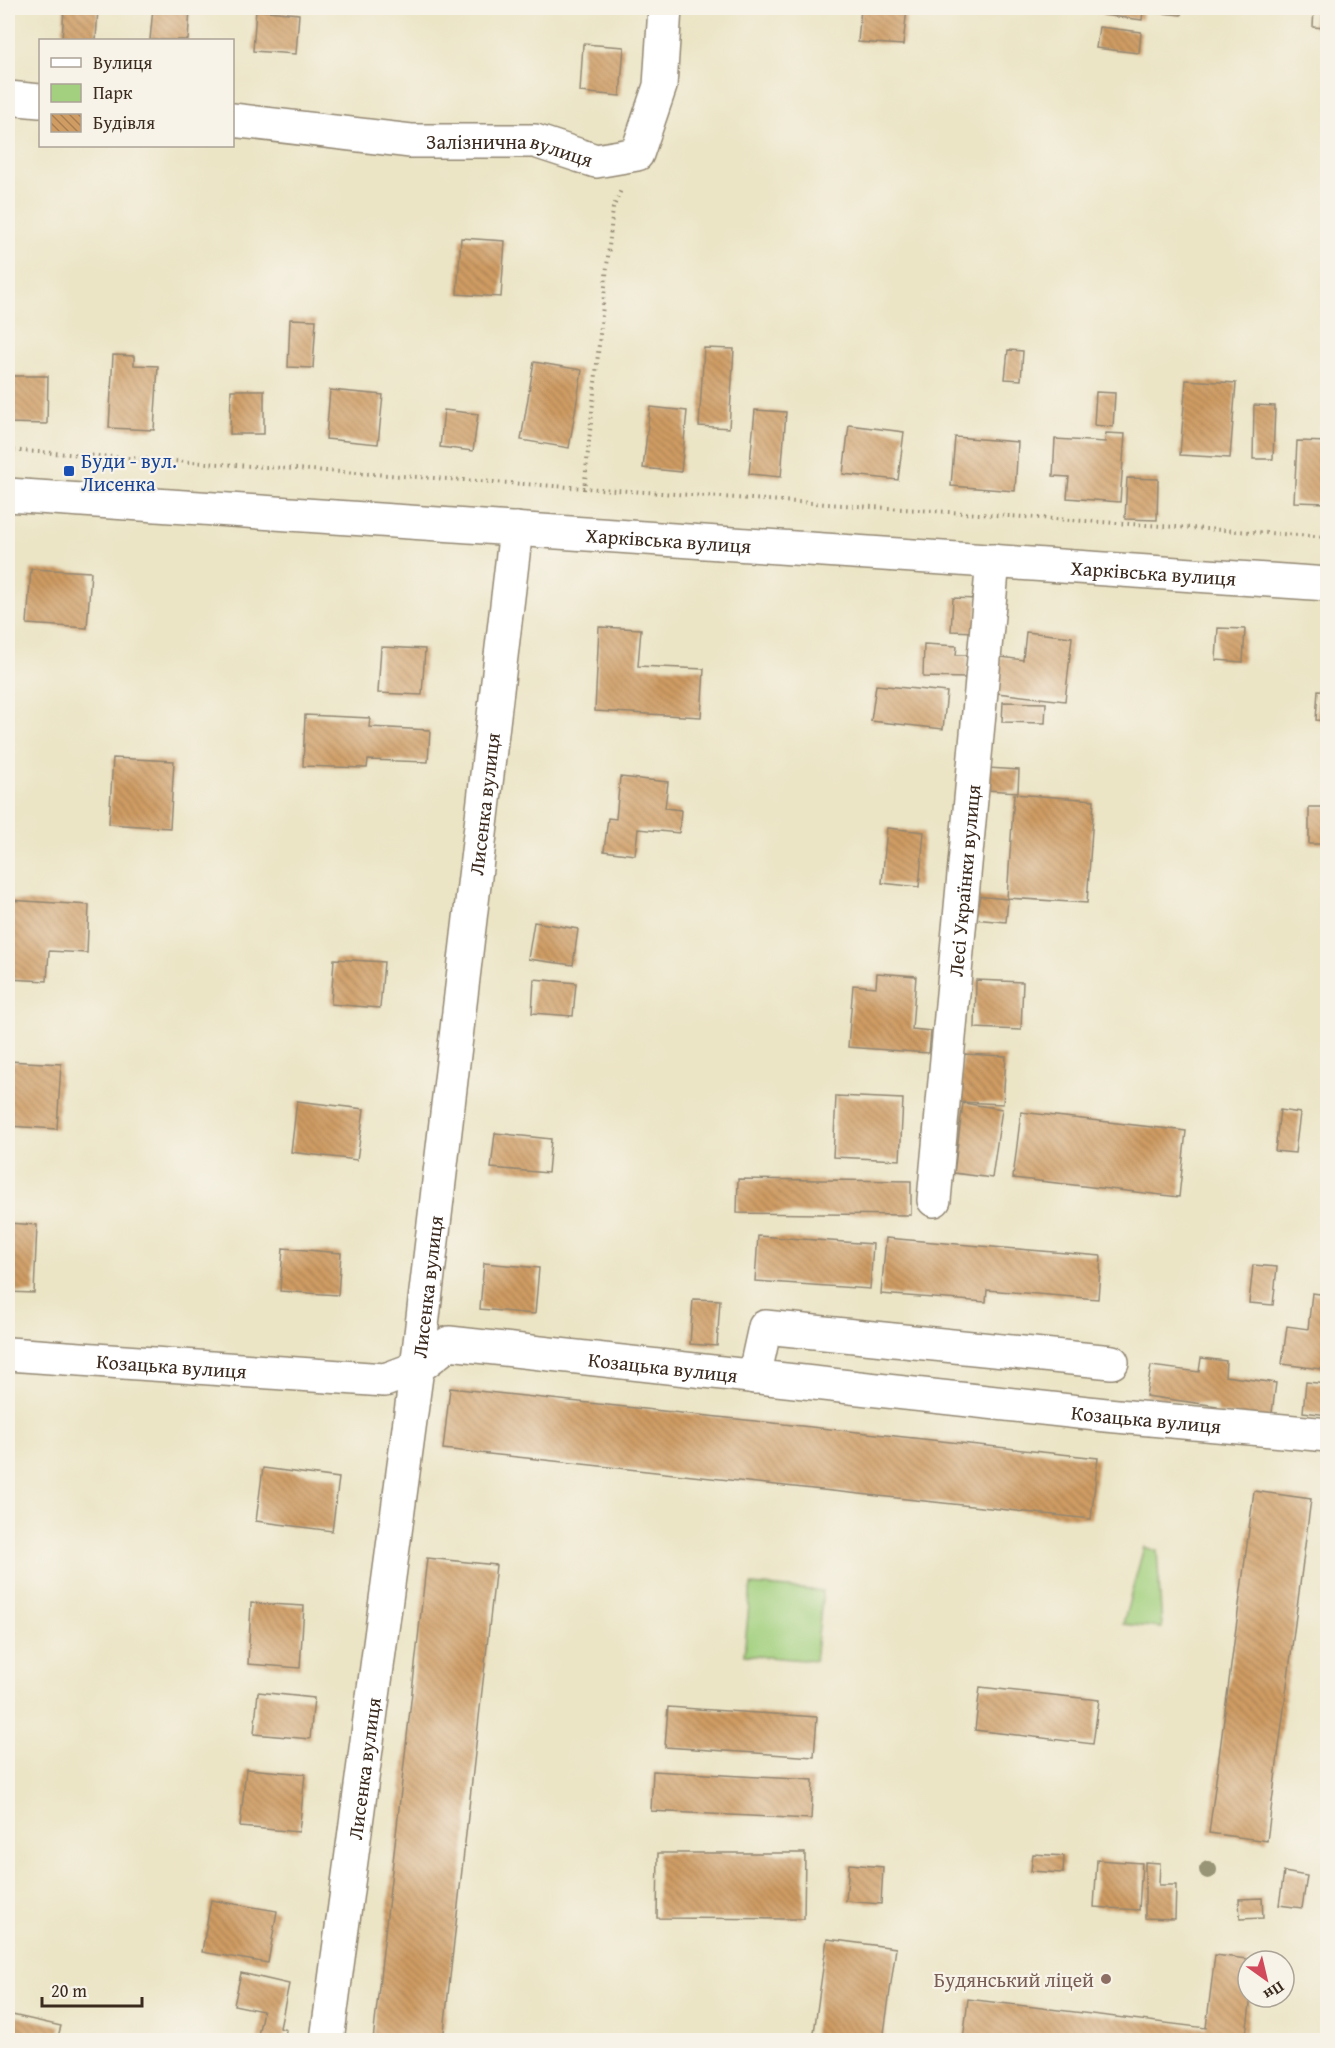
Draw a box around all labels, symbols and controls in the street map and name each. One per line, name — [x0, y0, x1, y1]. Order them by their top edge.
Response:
legend — [39, 39, 234, 147]
text: Вулиця — [93, 49, 152, 76]
text: Парк — [93, 79, 133, 106]
text: Будівля — [93, 109, 155, 136]
street label: Залізнична вулиця — [426, 126, 597, 174]
place label: Буди - вул. Лисенка — [81, 446, 177, 498]
marker: Буди - вул. Лисенка — [62, 464, 76, 478]
street label: Харківська вулиця — [585, 519, 752, 560]
street label: Харківська вулиця — [1070, 552, 1237, 592]
street label: Лисенка вулиця — [461, 731, 506, 877]
street label: Лесі Українки вулиця — [940, 783, 987, 978]
street label: Лисенка вулиця — [404, 1214, 449, 1359]
street label: Козацька вулиця — [587, 1344, 739, 1389]
street label: Козацька вулиця — [96, 1346, 248, 1385]
street label: Козацька вулиця — [1070, 1397, 1222, 1440]
street label: Лисенка вулиця — [339, 1695, 387, 1841]
north arrow — [1236, 1949, 1296, 2009]
place label: Будянський ліцей — [934, 1965, 1094, 1994]
scale bar — [42, 1970, 142, 2008]
marker: Будянський ліцей — [1099, 1972, 1113, 1986]
text: Пн — [1259, 1976, 1290, 2007]
text: 20 m — [51, 1977, 87, 2004]

